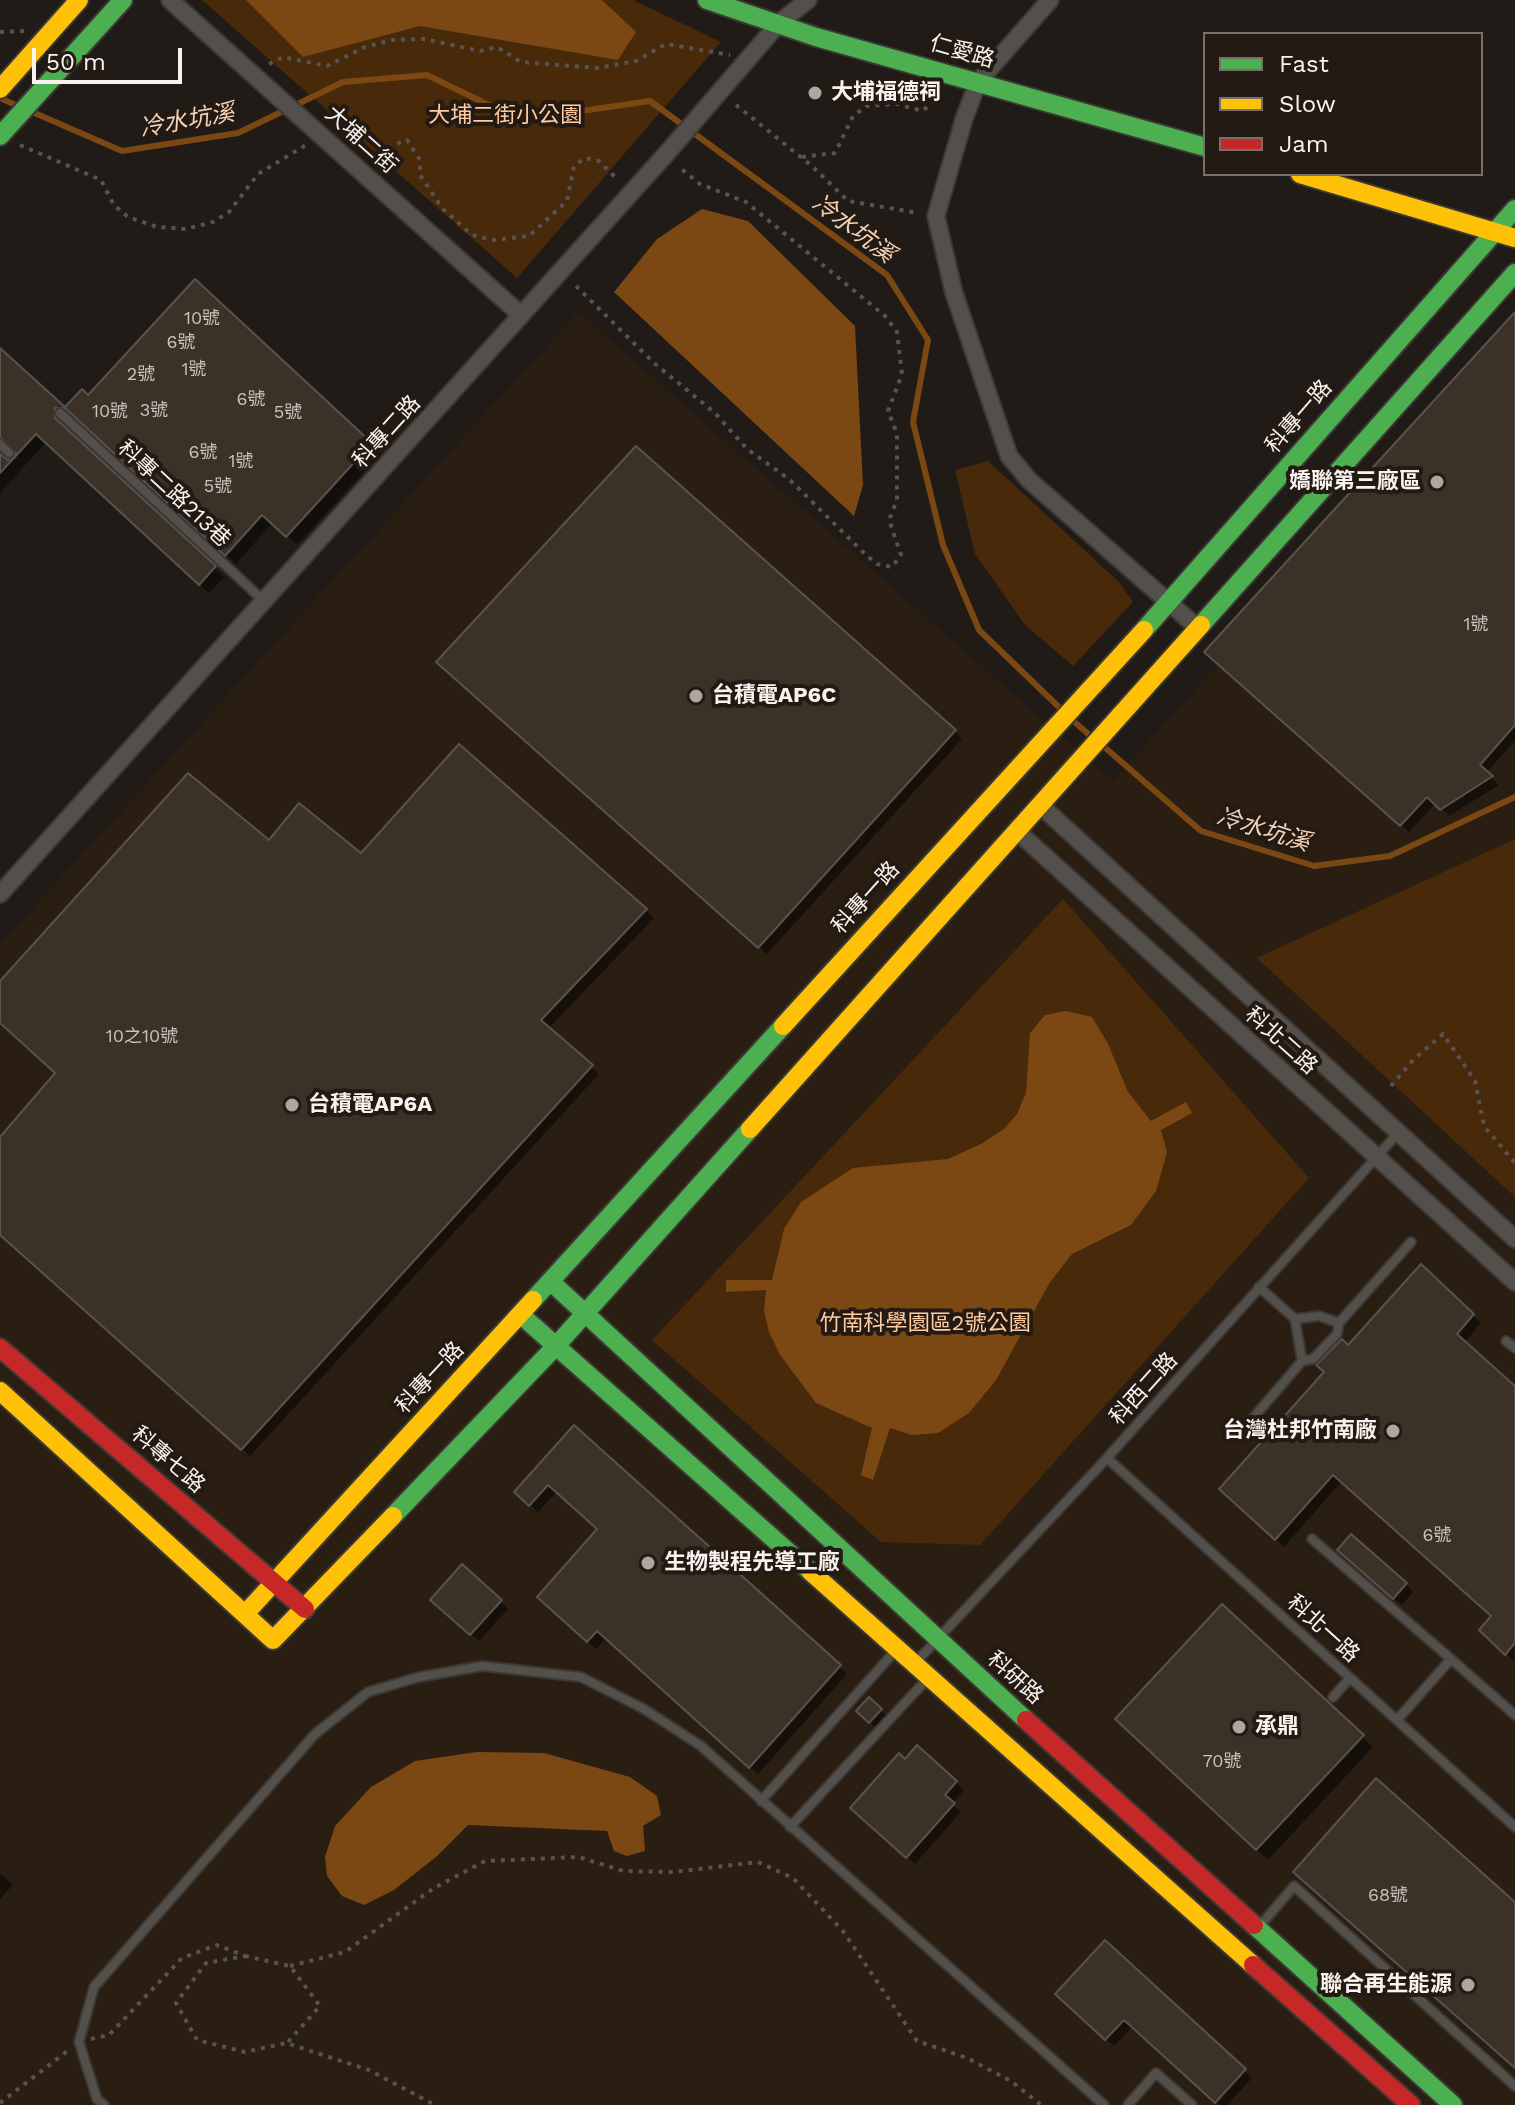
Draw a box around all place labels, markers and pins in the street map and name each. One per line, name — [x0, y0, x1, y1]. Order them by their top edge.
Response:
place label: 大埔福德祠 — [831, 80, 941, 106]
marker: 大埔福德祠 — [806, 84, 824, 102]
place label: 嬌聯第三廠區 — [1289, 469, 1421, 495]
marker: 嬌聯第三廠區 — [1428, 473, 1446, 491]
place label: 台積電AP6C — [712, 683, 836, 709]
marker: 台積電AP6C — [687, 687, 705, 705]
place label: 台積電AP6A — [308, 1092, 432, 1118]
marker: 台積電AP6A — [283, 1096, 301, 1114]
place label: 台灣杜邦竹南廠 — [1223, 1418, 1377, 1444]
marker: 台灣杜邦竹南廠 — [1384, 1422, 1402, 1440]
place label: 生物製程先導工廠 — [664, 1550, 840, 1576]
marker: 生物製程先導工廠 — [639, 1554, 657, 1572]
place label: 承鼎 — [1255, 1714, 1299, 1740]
marker: 承鼎 — [1230, 1718, 1248, 1736]
place label: 聯合再生能源 — [1320, 1972, 1452, 1998]
marker: 聯合再生能源 — [1459, 1976, 1477, 1994]

